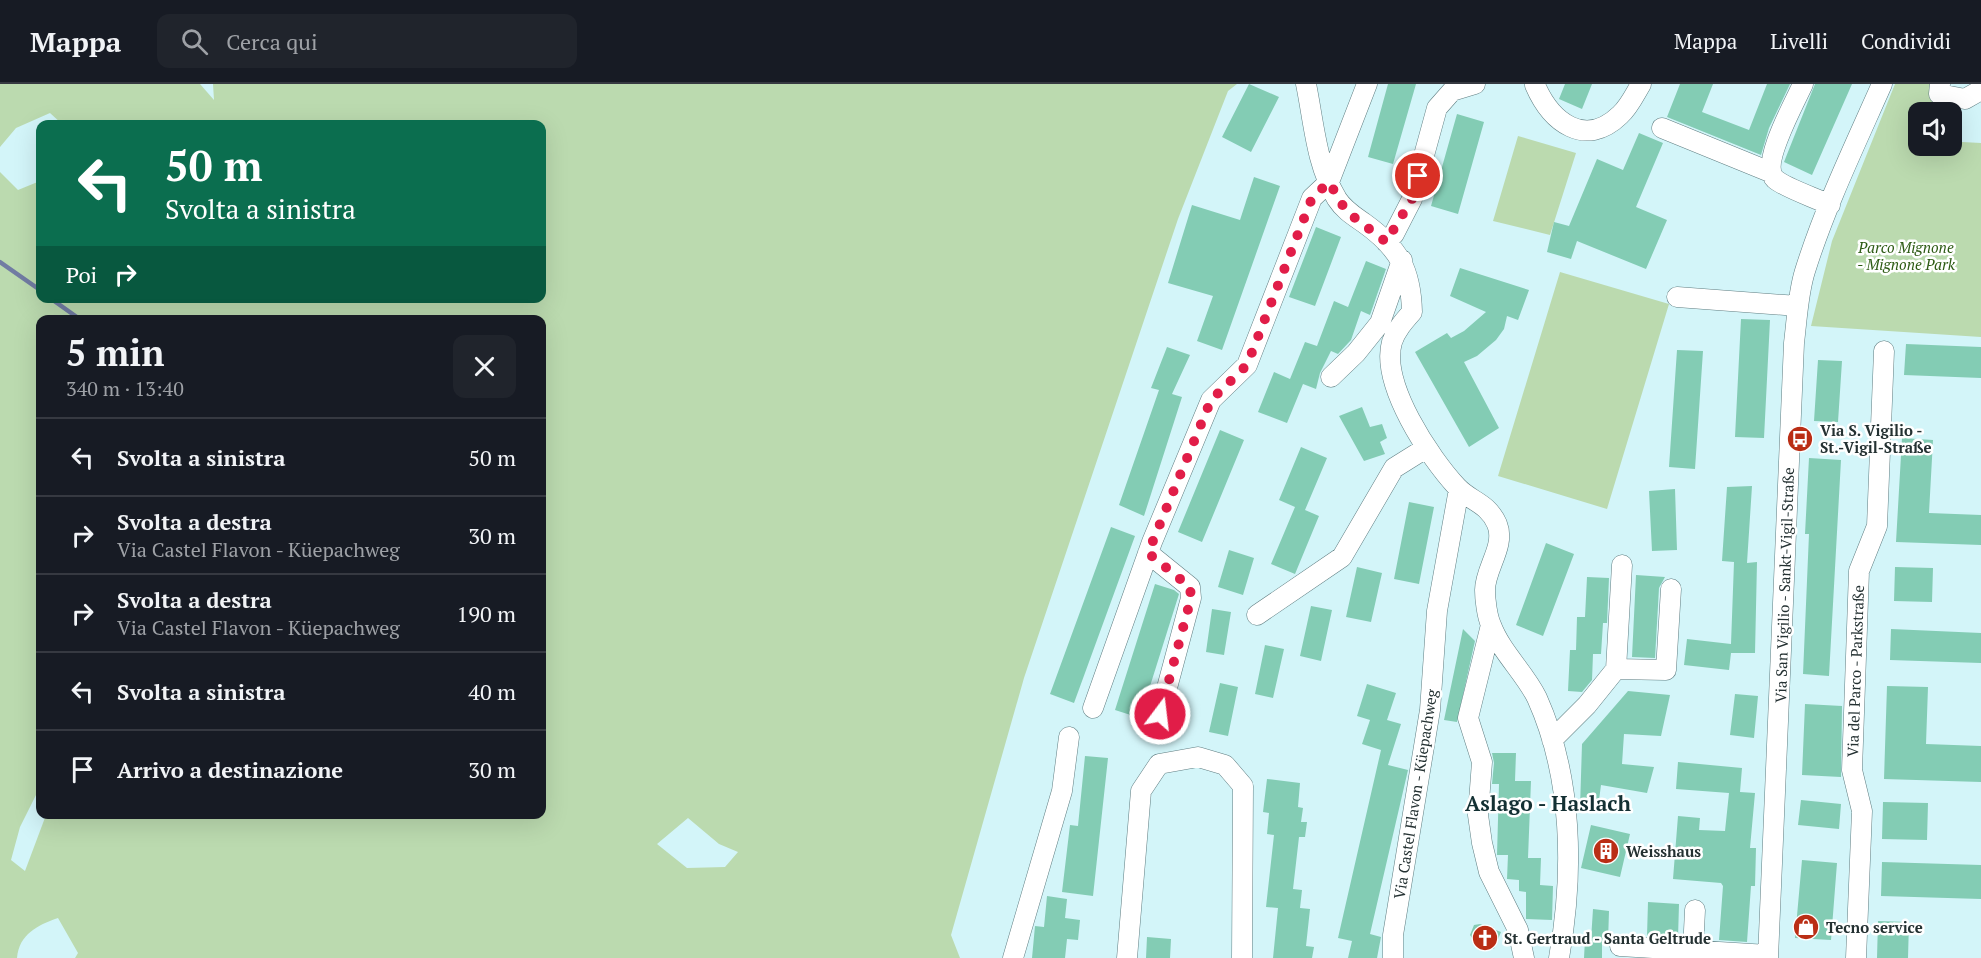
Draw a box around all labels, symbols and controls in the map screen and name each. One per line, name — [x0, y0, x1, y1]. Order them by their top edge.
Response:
search box — [157, 14, 577, 68]
text: Mappa — [30, 23, 121, 60]
icon: search — [178, 25, 211, 58]
text: Cerca qui — [226, 27, 318, 56]
text: Mappa — [1674, 27, 1737, 55]
text: Livelli — [1770, 27, 1828, 55]
text: Condividi — [1861, 27, 1951, 55]
map controls — [1908, 102, 1962, 156]
button: sound — [1908, 102, 1962, 156]
text: 50 m — [165, 137, 263, 193]
icon: left — [66, 144, 144, 222]
pin — [1392, 150, 1443, 201]
icon: arrive — [1401, 159, 1434, 192]
text: Svolta a sinistra — [165, 191, 356, 227]
park label: Parco Mignone - Mignone Park — [1857, 237, 1956, 274]
icon: right — [109, 258, 142, 291]
text: Poi — [66, 260, 97, 289]
text: 5 min — [66, 329, 164, 376]
button: close — [453, 335, 516, 398]
text: 340 m · 13:40 — [66, 375, 184, 402]
place label: Via S. Vigilio - St.-Vigil-Straße — [1820, 420, 1932, 457]
bus stop icon: Via S. Vigilio - St.-Vigil-Straße — [1785, 424, 1815, 454]
icon: left — [66, 441, 99, 474]
text: Svolta a sinistra — [117, 443, 286, 472]
text: 50 m — [468, 443, 516, 472]
street label: Via San Vigilio - Sankt-Vigil-Straße — [1770, 467, 1798, 703]
text: Svolta a destra — [117, 507, 272, 536]
icon: right — [66, 519, 99, 552]
text: 30 m — [468, 521, 516, 550]
text: Via Castel Flavon - Küepachweg — [117, 536, 400, 563]
text: Svolta a destra — [117, 585, 272, 614]
street label: Via del Parco - Parkstraße — [1842, 585, 1868, 757]
icon: right — [66, 597, 99, 630]
text: 190 m — [456, 599, 516, 628]
text: Via Castel Flavon - Küepachweg — [117, 614, 400, 641]
icon: left — [66, 675, 99, 708]
text: Svolta a sinistra — [117, 677, 286, 706]
text: 40 m — [468, 677, 516, 706]
position arrow — [1128, 682, 1192, 746]
street label: Via Castel Flavon - Küepachweg — [1389, 687, 1442, 900]
icon: arrive — [66, 753, 99, 786]
text: Arrivo a destinazione — [117, 755, 343, 784]
text: 30 m — [468, 755, 516, 784]
district label: Aslago - Haslach — [1465, 789, 1632, 817]
building icon: Weisshaus — [1591, 836, 1621, 866]
place label: Weisshaus — [1626, 841, 1701, 861]
shop icon: Tecno service — [1791, 912, 1821, 942]
place label: Tecno service — [1826, 917, 1923, 937]
church icon: St. Gertraud - Santa Geltrude — [1470, 923, 1500, 953]
place label: St. Gertraud - Santa Geltrude — [1504, 928, 1711, 948]

